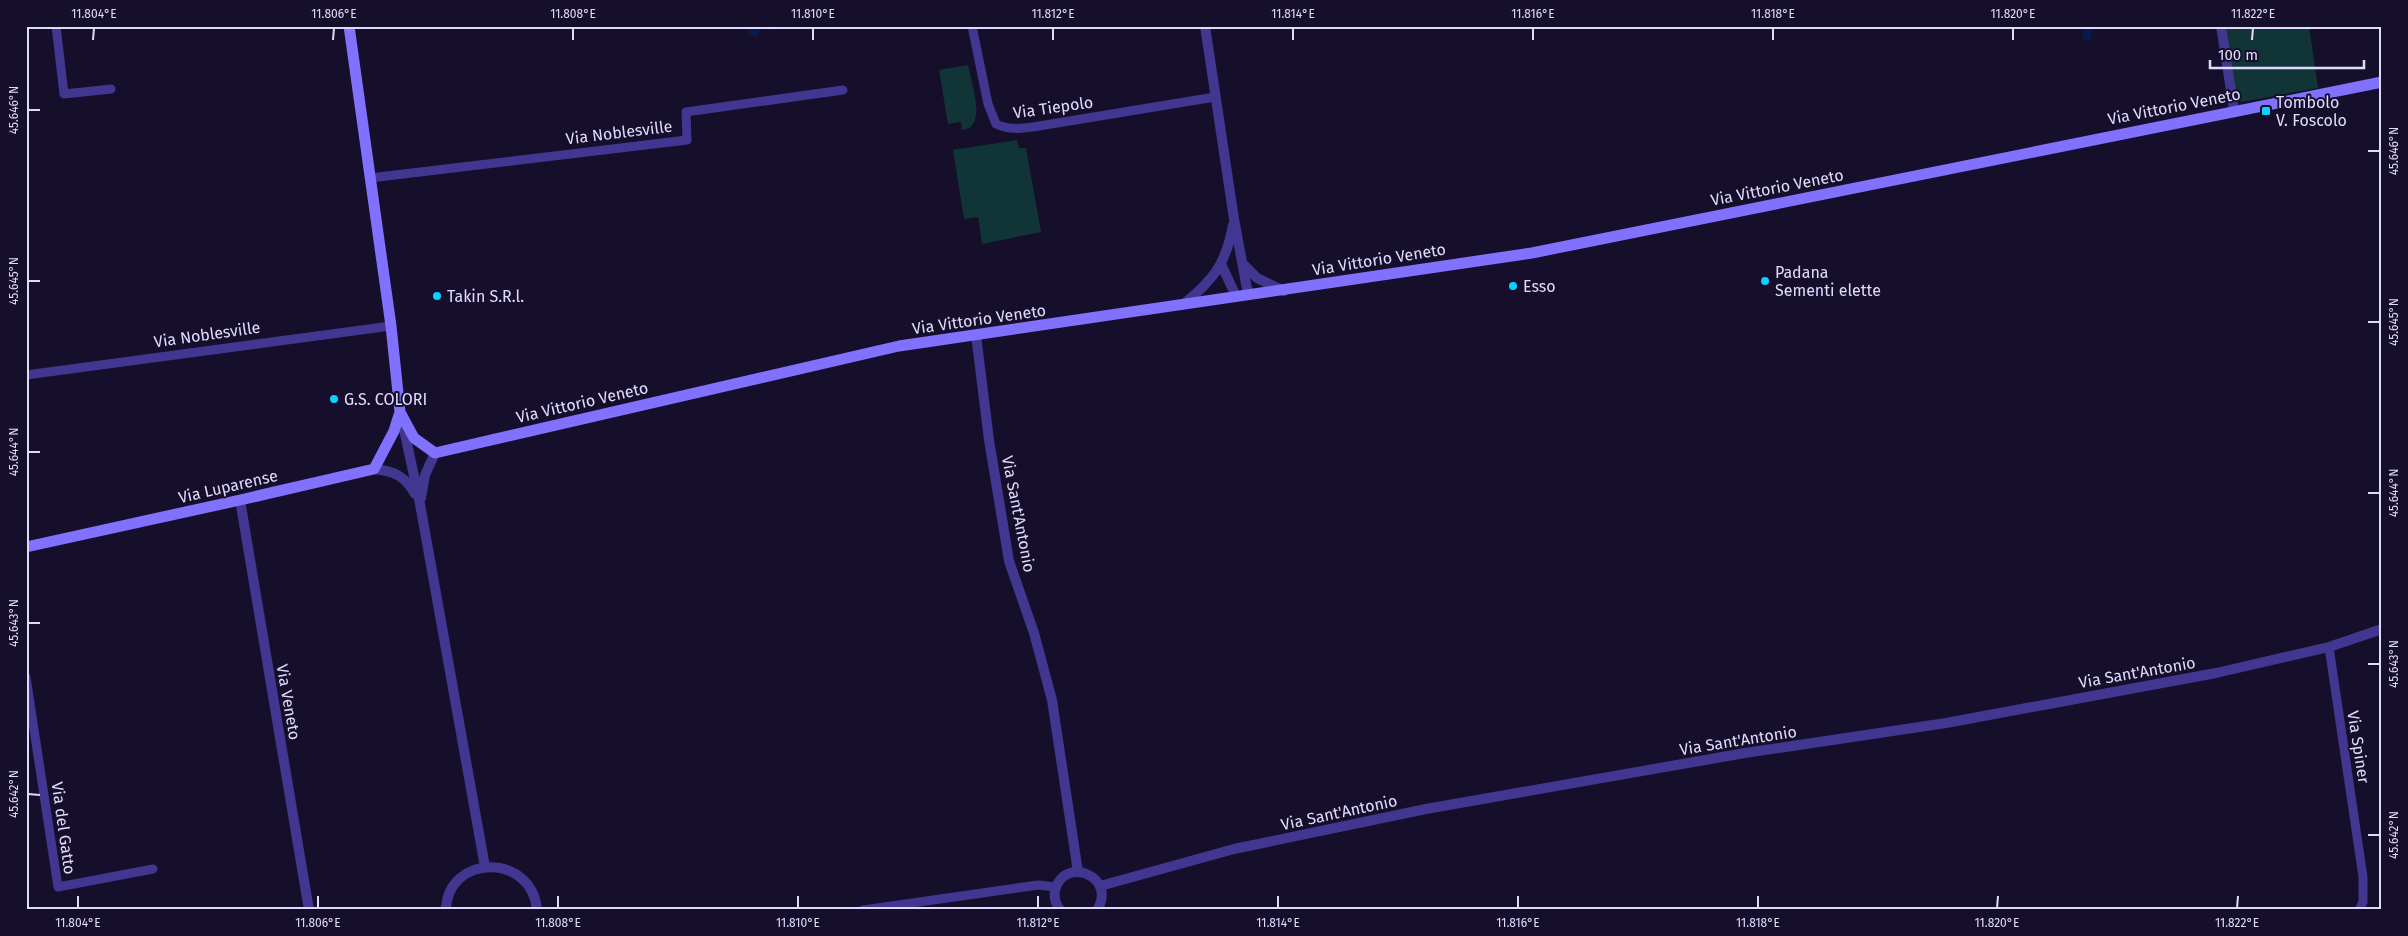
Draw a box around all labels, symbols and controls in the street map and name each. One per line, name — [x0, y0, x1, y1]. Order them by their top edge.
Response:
text: 11.804°E — [71, 7, 117, 21]
text: 11.806°E — [311, 7, 357, 21]
text: 11.808°E — [550, 7, 596, 21]
text: 11.810°E — [791, 7, 835, 21]
text: 11.812°E — [1031, 7, 1075, 21]
text: 11.814°E — [1271, 7, 1315, 21]
text: 11.816°E — [1511, 7, 1555, 21]
text: 11.818°E — [1751, 7, 1795, 21]
text: 11.820°E — [1991, 7, 2035, 21]
text: 11.822°E — [2231, 7, 2275, 21]
scale bar — [2210, 38, 2364, 70]
text: 100 m — [2218, 46, 2258, 64]
street label: Via Vittorio Veneto — [2106, 84, 2242, 129]
text: 45.646°N — [7, 86, 21, 134]
street label: Via Tiepolo — [1012, 92, 1094, 123]
place label: Tombolo V. Foscolo — [2276, 93, 2347, 130]
marker: Tombolo V. Foscolo — [2260, 105, 2272, 117]
street label: Via Noblesville — [565, 117, 673, 148]
text: 45.646°N — [2387, 127, 2401, 175]
street label: Via Vittorio Veneto — [1709, 165, 1845, 210]
street label: Via Vittorio Veneto — [1311, 240, 1447, 279]
text: 45.645°N — [7, 257, 21, 305]
place label: Padana Sementi elette — [1775, 263, 1881, 300]
marker: Padana Sementi elette — [1759, 275, 1771, 287]
place label: Esso — [1523, 277, 1556, 296]
marker: Esso — [1507, 280, 1519, 292]
place label: Takin S.R.l. — [447, 287, 524, 306]
marker: Takin S.R.l. — [431, 290, 443, 302]
text: 45.645°N — [2387, 298, 2401, 346]
street label: Via Vittorio Veneto — [911, 301, 1047, 338]
street label: Via Noblesville — [153, 318, 261, 351]
street label: Via Vittorio Veneto — [514, 378, 650, 427]
place label: G.S. COLORI — [344, 390, 427, 409]
marker: G.S. COLORI — [328, 393, 340, 405]
text: 45.644°N — [7, 428, 21, 476]
street label: Via Sant'Antonio — [998, 454, 1039, 574]
street label: Via Luparense — [177, 466, 280, 507]
text: 45.644°N — [2387, 469, 2401, 517]
text: 45.643°N — [7, 599, 21, 647]
text: 45.643°N — [2387, 640, 2401, 688]
street label: Via Sant'Antonio — [2077, 653, 2197, 692]
street label: Via Veneto — [273, 663, 305, 741]
street label: Via Spiner — [2343, 709, 2374, 786]
street label: Via Sant'Antonio — [1678, 722, 1798, 759]
text: 45.642°N — [7, 770, 21, 818]
street label: Via del Gatto — [48, 781, 79, 875]
street label: Via Sant'Antonio — [1279, 791, 1399, 834]
text: 45.642°N — [2387, 811, 2401, 859]
text: 11.804°E — [55, 916, 101, 930]
text: 11.806°E — [295, 916, 341, 930]
text: 11.808°E — [535, 916, 581, 930]
text: 11.810°E — [776, 916, 820, 930]
text: 11.812°E — [1016, 916, 1060, 930]
text: 11.814°E — [1256, 916, 1300, 930]
text: 11.816°E — [1496, 916, 1540, 930]
text: 11.818°E — [1736, 916, 1780, 930]
text: 11.820°E — [1975, 916, 2019, 930]
text: 11.822°E — [2215, 916, 2259, 930]

